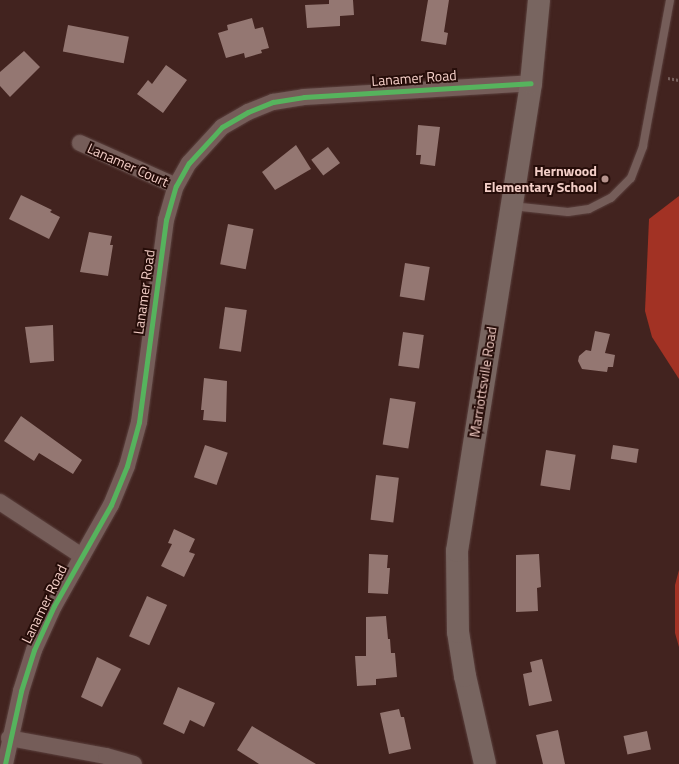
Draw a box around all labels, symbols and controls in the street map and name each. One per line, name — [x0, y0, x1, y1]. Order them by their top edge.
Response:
street label: Lanamer Road — [371, 67, 457, 89]
street label: Lanamer Court — [85, 140, 171, 190]
place label: Hernwood Elementary School — [484, 163, 597, 196]
marker: Hernwood Elementary School — [600, 174, 610, 184]
street label: Lanamer Road — [130, 249, 158, 335]
street label: Marriottsville Road — [466, 325, 500, 439]
street label: Lanamer Road — [18, 562, 70, 646]

